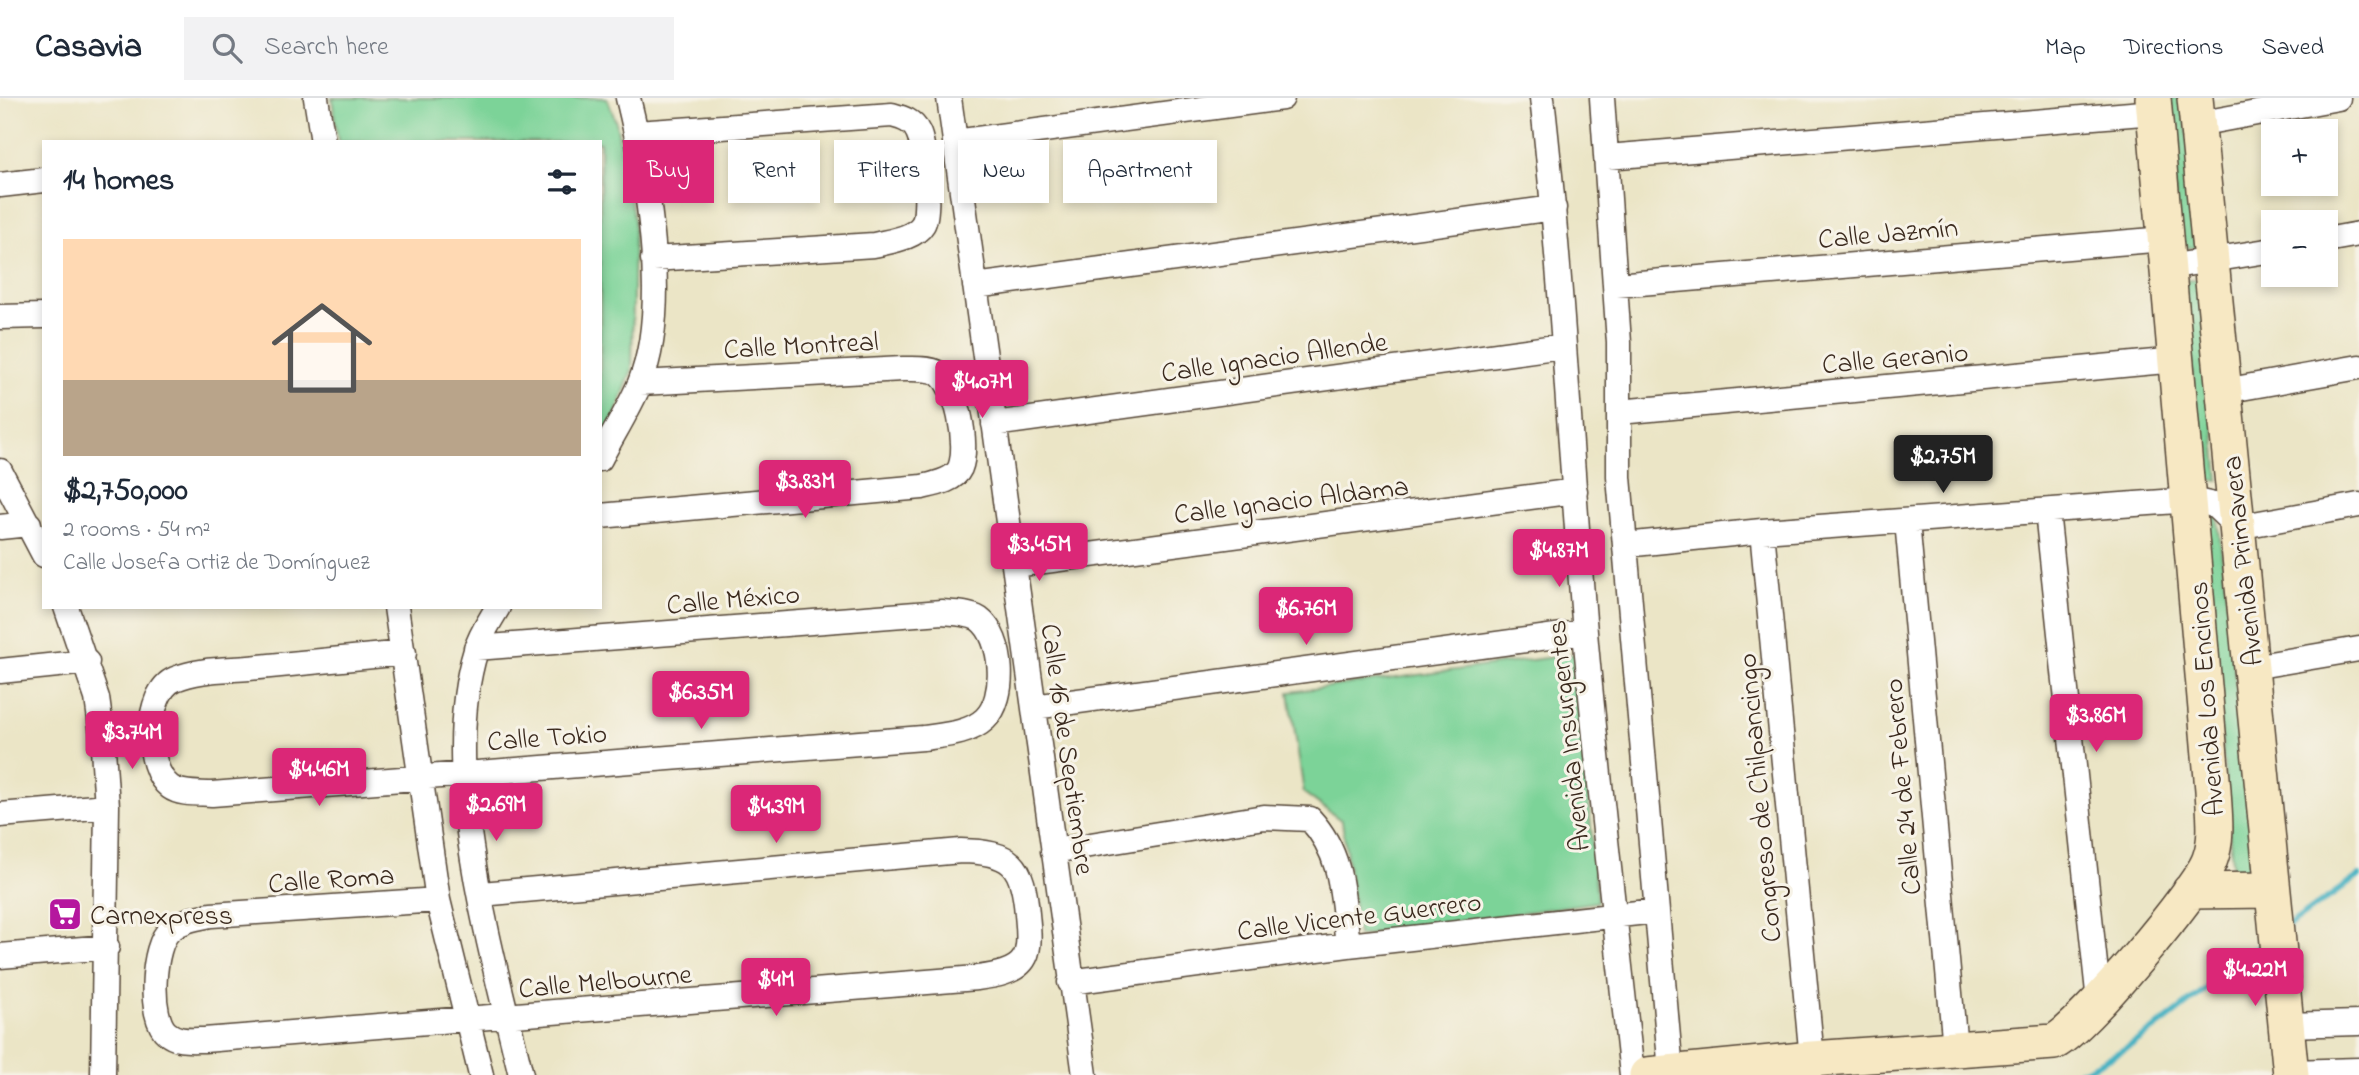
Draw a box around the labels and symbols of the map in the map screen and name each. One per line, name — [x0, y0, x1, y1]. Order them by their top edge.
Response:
street label: Calle Jazmín — [1817, 209, 1960, 262]
street label: Calle Montreal — [723, 323, 880, 372]
street label: Calle Ignacio Allende — [1159, 323, 1391, 396]
street label: Calle Geranio — [1820, 334, 1970, 387]
pin: $4.07M — [925, 360, 1039, 420]
pin: $2.75M — [1886, 436, 2000, 495]
street label: Avenida Primavera — [2213, 453, 2276, 668]
pin: $3.83M — [748, 460, 862, 520]
street label: Calle Ignacio Aldama — [1172, 468, 1411, 537]
pin: $3.45M — [982, 524, 1096, 583]
pin: $4.87M — [1502, 530, 1616, 589]
street label: Calle México — [665, 575, 802, 628]
street label: Avenida Los Encinos — [2180, 580, 2237, 817]
pin: $6.76M — [1249, 588, 1363, 647]
street label: Avenida Insurgentes — [1538, 618, 1603, 853]
street label: Calle 16 de Septiembre — [1028, 621, 1104, 878]
street label: Congreso de Chilpancingo — [1728, 652, 1795, 944]
pin: $6.35M — [644, 672, 758, 731]
street label: Calle 24 de Febrero — [1875, 677, 1934, 897]
pin: $3.86M — [2039, 694, 2153, 754]
pin: $3.74M — [75, 712, 189, 771]
street label: Calle Tokio — [486, 715, 609, 764]
pin: $4.46M — [262, 748, 376, 808]
pin: $2.69M — [439, 784, 553, 843]
pin: $4.39M — [719, 786, 833, 845]
street label: Calle Roma — [267, 857, 396, 906]
street label: Calle Vicente Guerrero — [1235, 883, 1484, 954]
supermarket icon: Carnexpress — [46, 895, 84, 933]
place label: Carnexpress — [90, 897, 233, 938]
pin: $4.22M — [2198, 948, 2312, 1008]
street label: Calle Melbourne — [517, 955, 694, 1011]
pin: $4M — [742, 958, 810, 1018]

